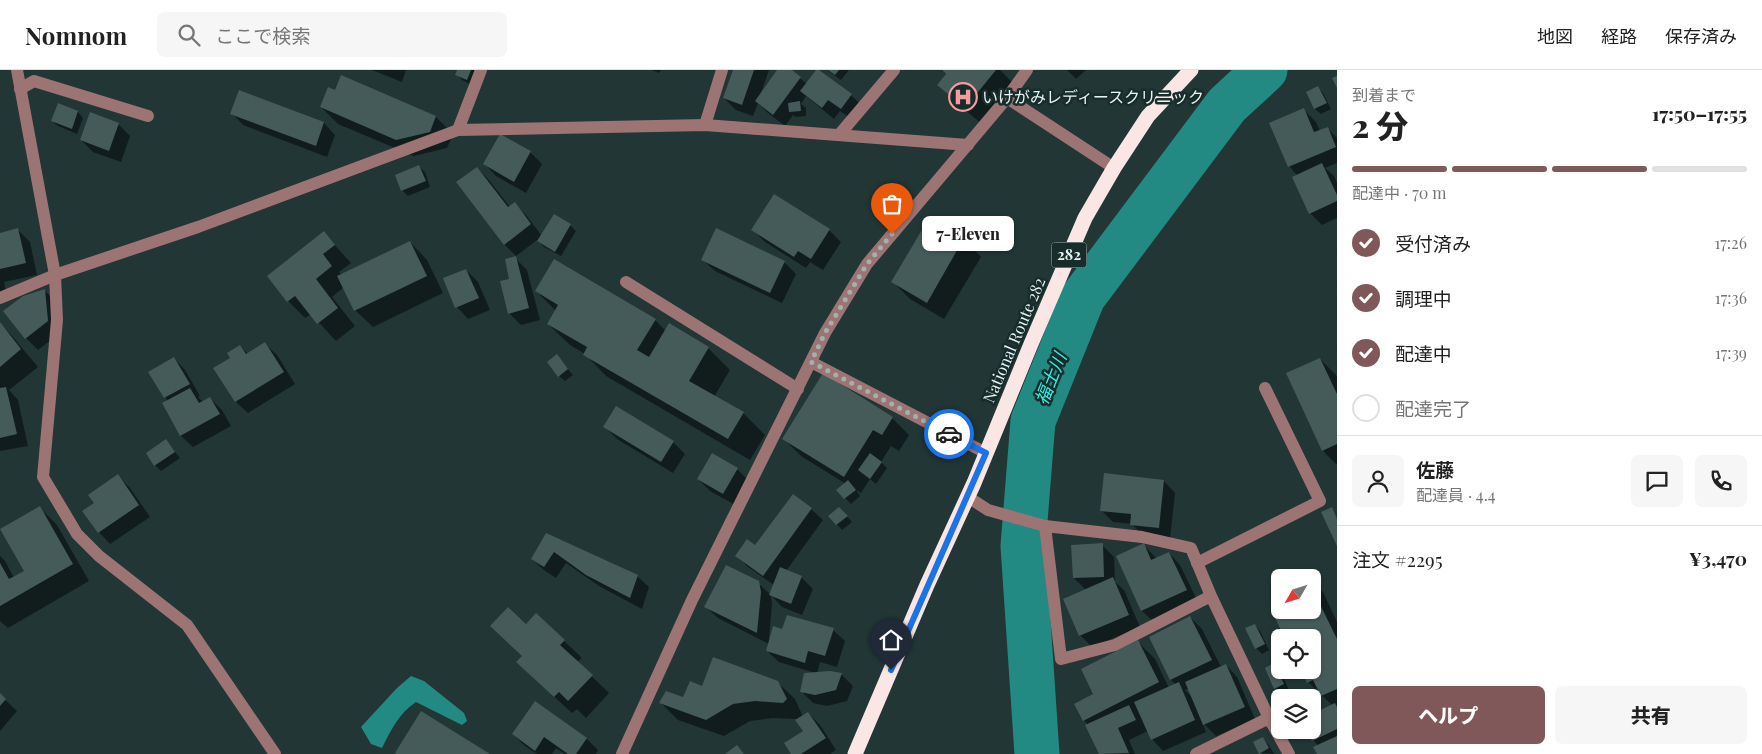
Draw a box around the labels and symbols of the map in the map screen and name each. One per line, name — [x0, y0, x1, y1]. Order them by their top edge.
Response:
hospital icon: いけがみレディースクリニック — [948, 82, 978, 112]
place label: いけがみレディースクリニック — [982, 86, 1204, 107]
pin — [871, 183, 913, 234]
callout: 7-Eleven — [922, 216, 1014, 252]
road number: 282 — [1052, 242, 1086, 268]
street label: National Route 282 — [978, 274, 1049, 406]
water label: 福士川 — [1029, 347, 1072, 408]
courier — [924, 409, 974, 459]
north arrow — [1271, 569, 1321, 619]
pin — [870, 619, 912, 670]

